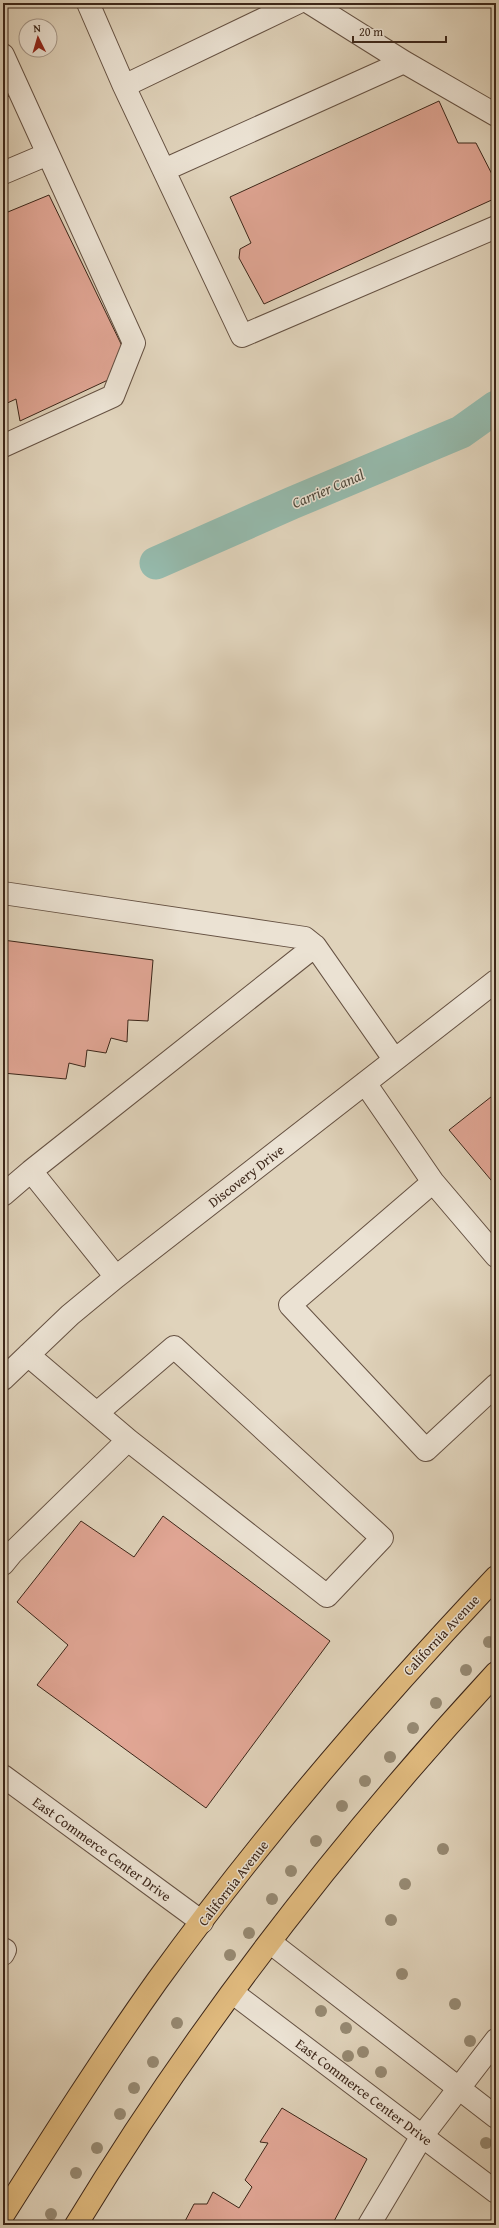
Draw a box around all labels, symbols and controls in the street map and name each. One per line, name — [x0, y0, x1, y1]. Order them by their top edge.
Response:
north arrow — [18, 18, 58, 58]
scale bar — [353, 18, 446, 44]
text: N — [33, 20, 42, 36]
text: 20 m — [359, 23, 383, 40]
water label: Carrier Canal — [289, 464, 367, 513]
street label: Discovery Drive — [204, 1140, 289, 1212]
street label: California Avenue — [398, 1590, 484, 1680]
street label: East Commerce Center Drive — [29, 1792, 176, 1906]
street label: California Avenue — [193, 1836, 273, 1930]
street label: East Commerce Center Drive — [291, 2034, 437, 2150]

